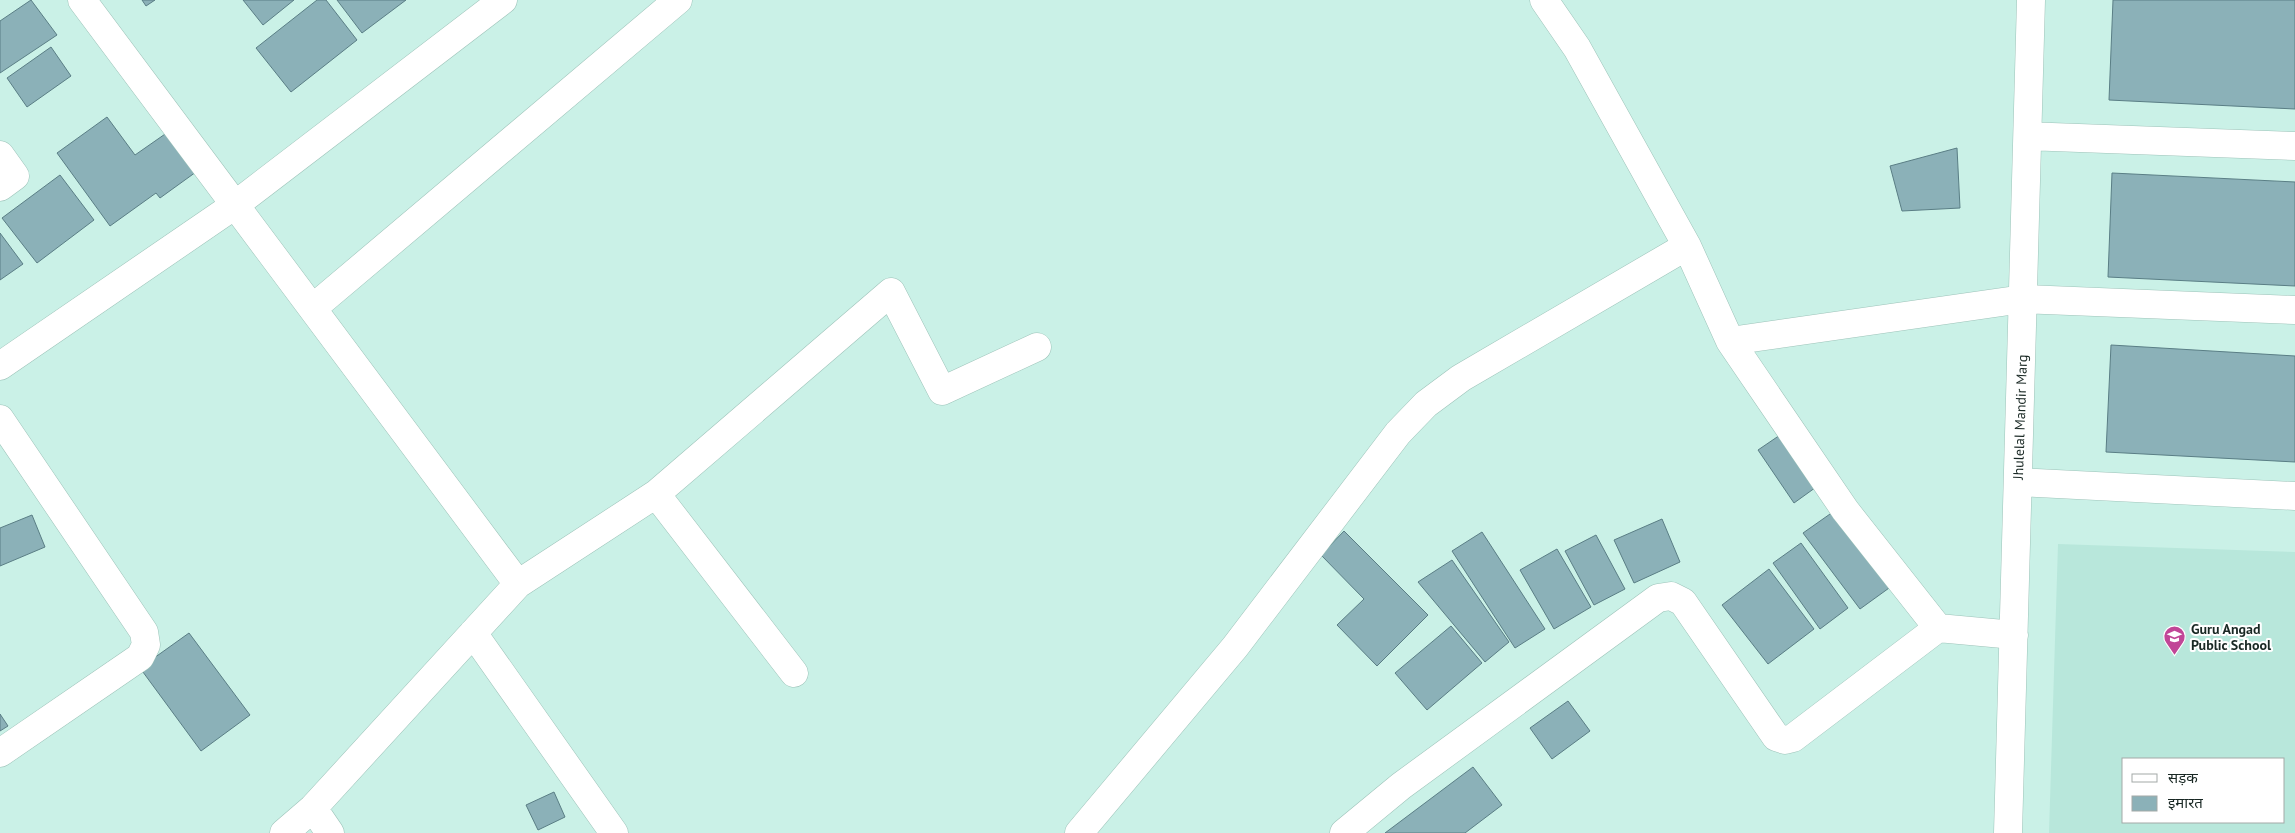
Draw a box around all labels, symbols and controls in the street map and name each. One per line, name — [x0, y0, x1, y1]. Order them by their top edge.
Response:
street label: Jhulelal Mandir Marg — [2009, 354, 2031, 481]
place label: Guru Angad Public School — [2191, 620, 2272, 654]
school or university icon: Guru Angad Public School — [2163, 625, 2187, 656]
legend — [2122, 758, 2285, 823]
text: सड़क — [2168, 768, 2198, 787]
text: इमारत — [2168, 793, 2203, 812]

